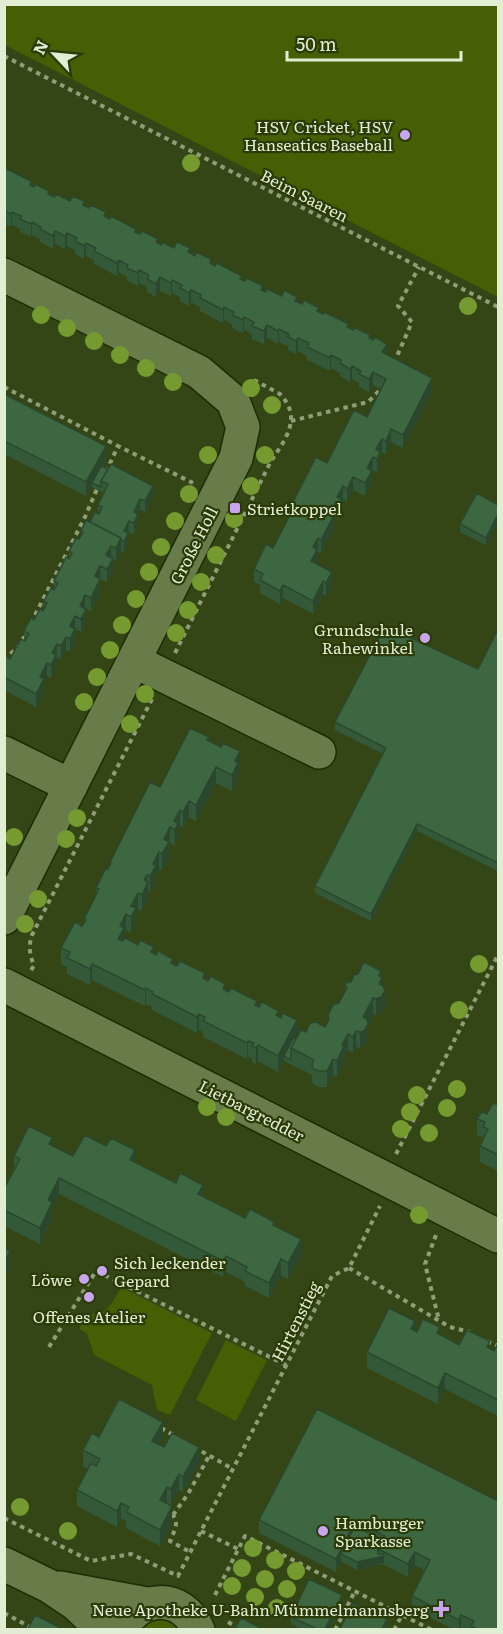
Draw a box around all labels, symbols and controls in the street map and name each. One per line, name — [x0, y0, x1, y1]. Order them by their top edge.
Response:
north arrow — [24, 24, 84, 84]
scale bar — [287, 24, 461, 62]
text: 50 m — [296, 30, 337, 57]
text: N — [26, 36, 53, 58]
place label: HSV Cricket, HSV Hanseatics Baseball — [244, 114, 393, 156]
marker: HSV Cricket, HSV Hanseatics Baseball — [398, 128, 412, 142]
street label: Beim Saaren — [257, 163, 353, 228]
place label: Strietkoppel — [247, 496, 342, 520]
marker: Strietkoppel — [228, 501, 242, 515]
street label: Große Holl — [163, 502, 223, 588]
place label: Grundschule Rahewinkel — [314, 617, 413, 659]
marker: Grundschule Rahewinkel — [418, 631, 432, 645]
street label: Lietbargredder — [195, 1073, 309, 1147]
place label: Sich leckender Gepard — [114, 1250, 226, 1292]
marker: Sich leckender Gepard — [95, 1264, 109, 1278]
place label: Löwe — [31, 1267, 72, 1291]
marker: Löwe — [77, 1272, 91, 1286]
street label: Hirtenstieg — [264, 1277, 326, 1365]
marker: Offenes Atelier — [82, 1290, 96, 1304]
place label: Offenes Atelier — [33, 1304, 146, 1328]
place label: Hamburger Sparkasse — [335, 1510, 424, 1552]
marker: Hamburger Sparkasse — [316, 1524, 330, 1538]
place label: Neue Apotheke U-Bahn Mümmelmannsberg — [92, 1597, 429, 1621]
marker: Neue Apotheke U-Bahn Mümmelmannsberg — [434, 1602, 448, 1616]

